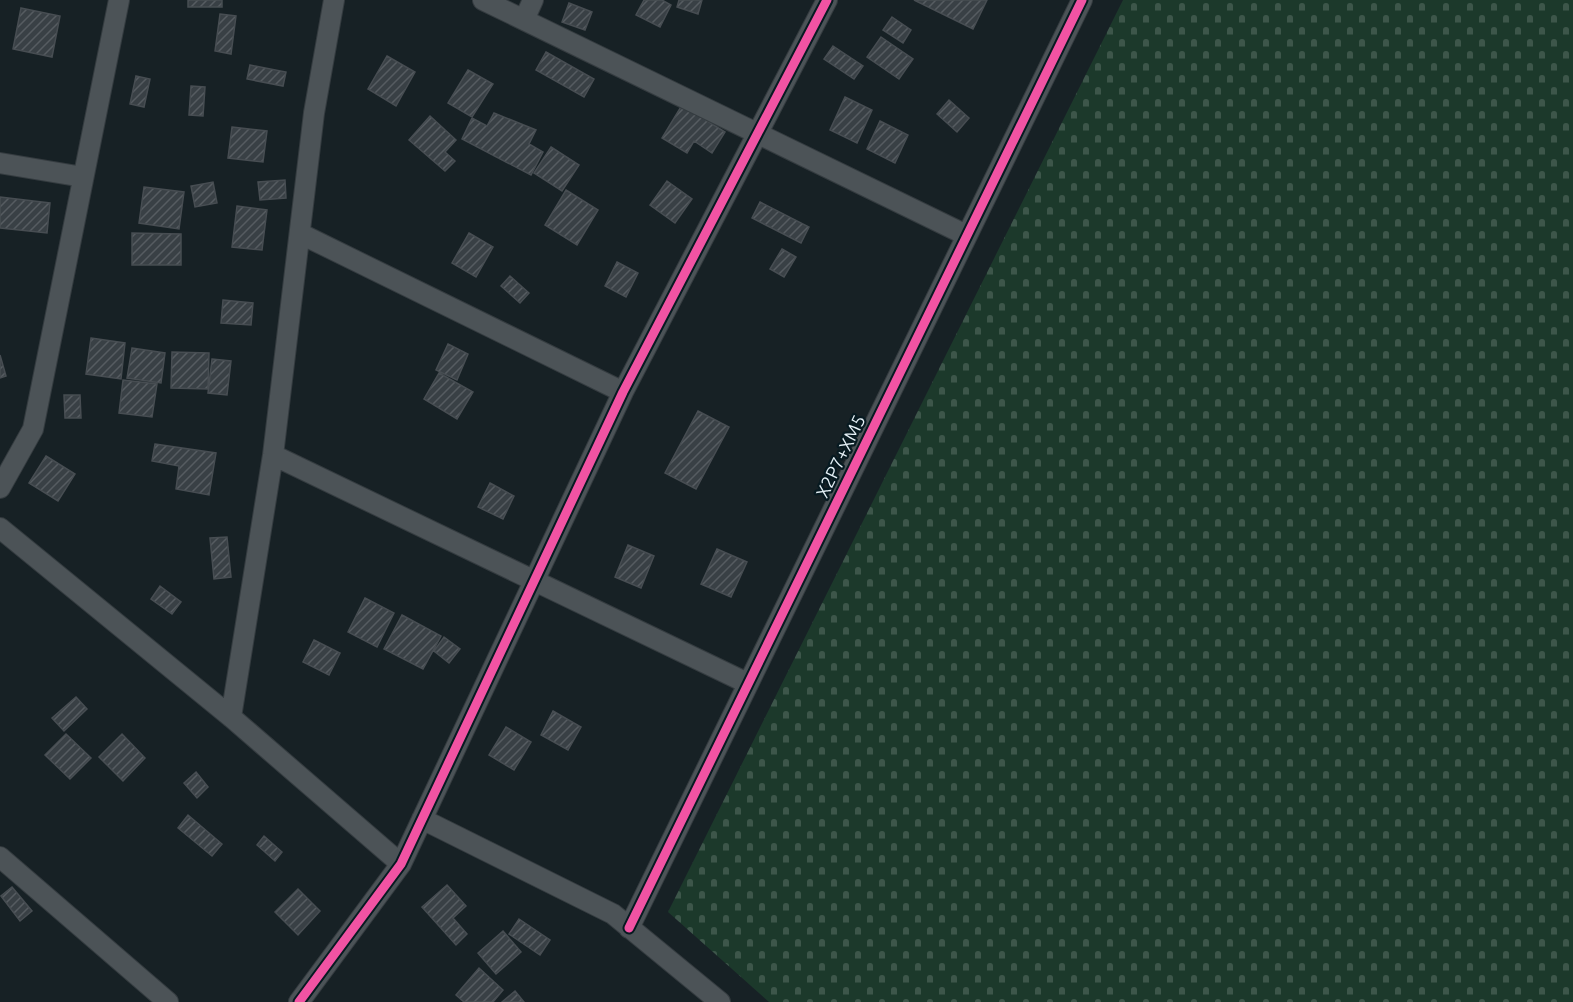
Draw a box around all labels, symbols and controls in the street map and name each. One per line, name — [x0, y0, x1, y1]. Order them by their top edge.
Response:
street label: X2P7+XM5 — [811, 412, 869, 500]

